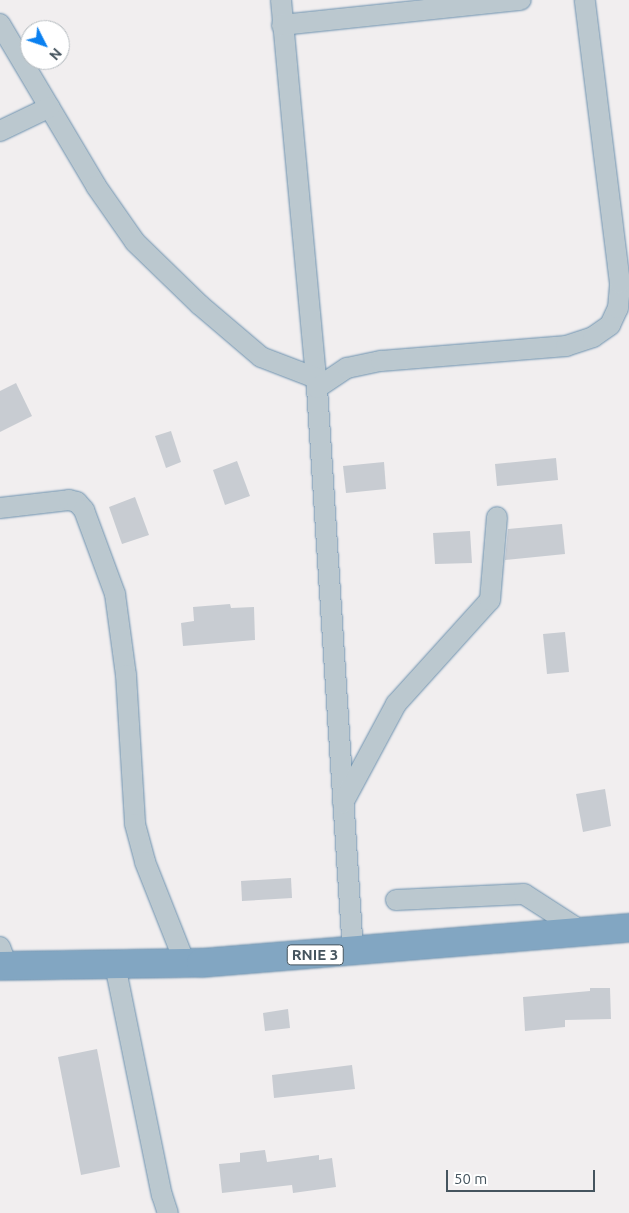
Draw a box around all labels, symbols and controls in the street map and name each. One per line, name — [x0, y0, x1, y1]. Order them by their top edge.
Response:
north arrow — [20, 20, 70, 70]
text: N — [46, 45, 65, 63]
road number: RNIE 3 — [286, 942, 344, 968]
scale bar — [449, 1160, 598, 1192]
text: 50 m — [454, 1170, 487, 1187]

